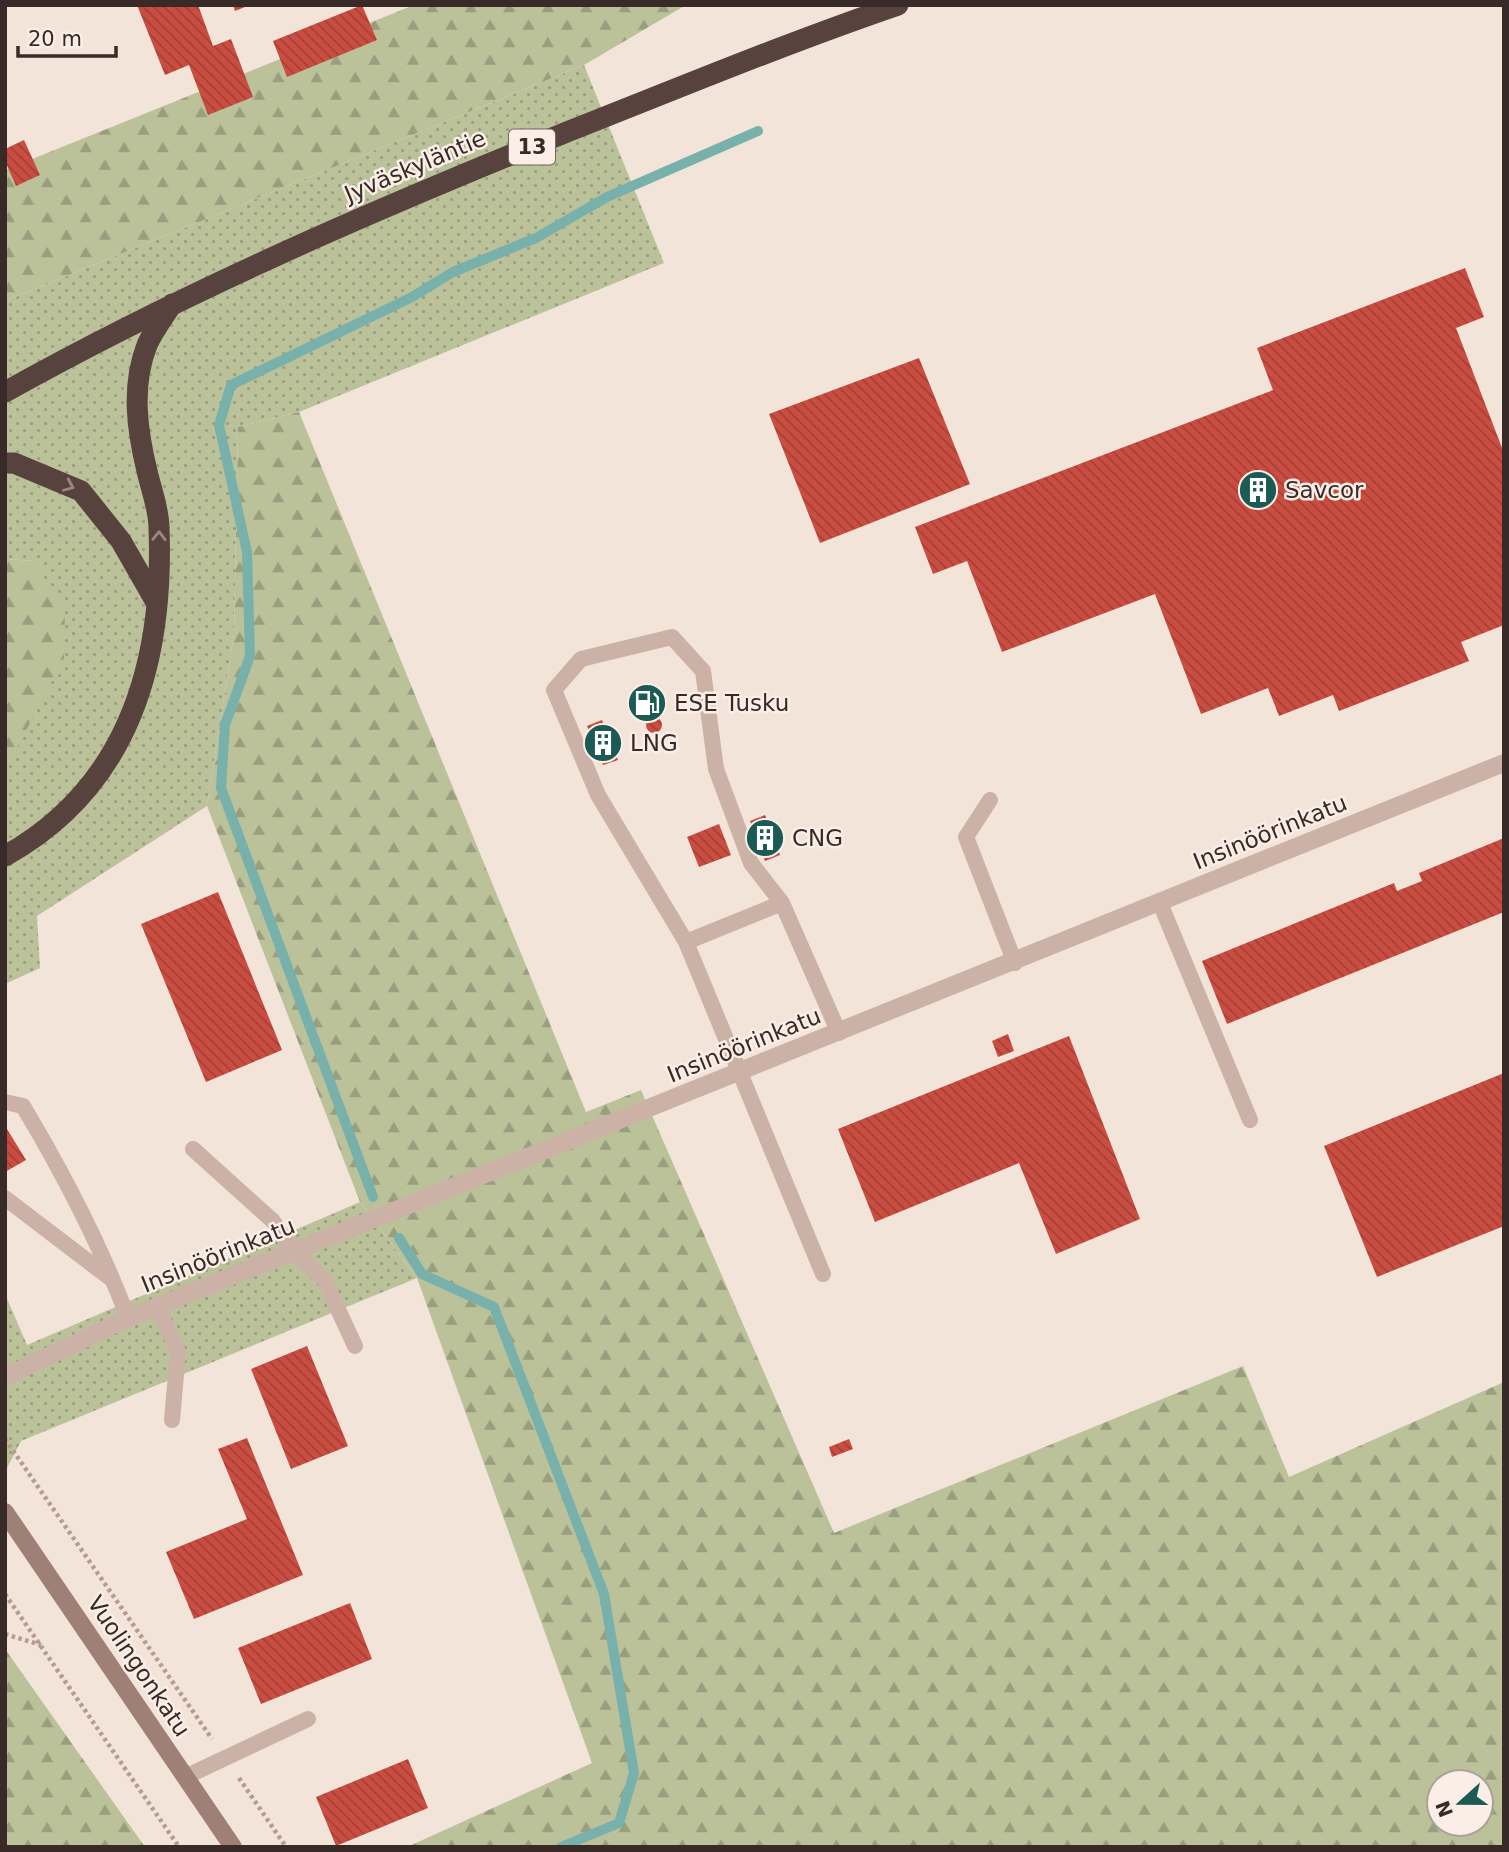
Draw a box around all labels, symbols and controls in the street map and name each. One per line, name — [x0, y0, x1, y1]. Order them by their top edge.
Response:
scale bar — [18, 14, 116, 58]
text: 20 m — [28, 27, 82, 51]
street label: Jyväskyläntie — [339, 125, 489, 208]
road number: 13 — [509, 130, 555, 164]
building icon: Savcor — [1237, 469, 1279, 511]
one-way arrow — [62, 477, 74, 491]
place label: Savcor — [1285, 477, 1364, 503]
one-way arrow — [151, 531, 167, 541]
fuel station icon: ESE Tusku — [626, 682, 668, 724]
place label: ESE Tusku — [674, 690, 789, 716]
building icon: LNG — [582, 722, 624, 764]
place label: LNG — [630, 730, 678, 756]
street label: Insinöörinkatu — [1189, 789, 1351, 875]
building icon: CNG — [744, 817, 786, 859]
place label: CNG — [792, 825, 843, 851]
street label: Insinöörinkatu — [663, 1002, 825, 1088]
street label: Insinöörinkatu — [137, 1212, 299, 1298]
street label: Vuolingonkatu — [82, 1591, 196, 1741]
north arrow — [1425, 1768, 1495, 1838]
text: N — [1431, 1798, 1457, 1820]

